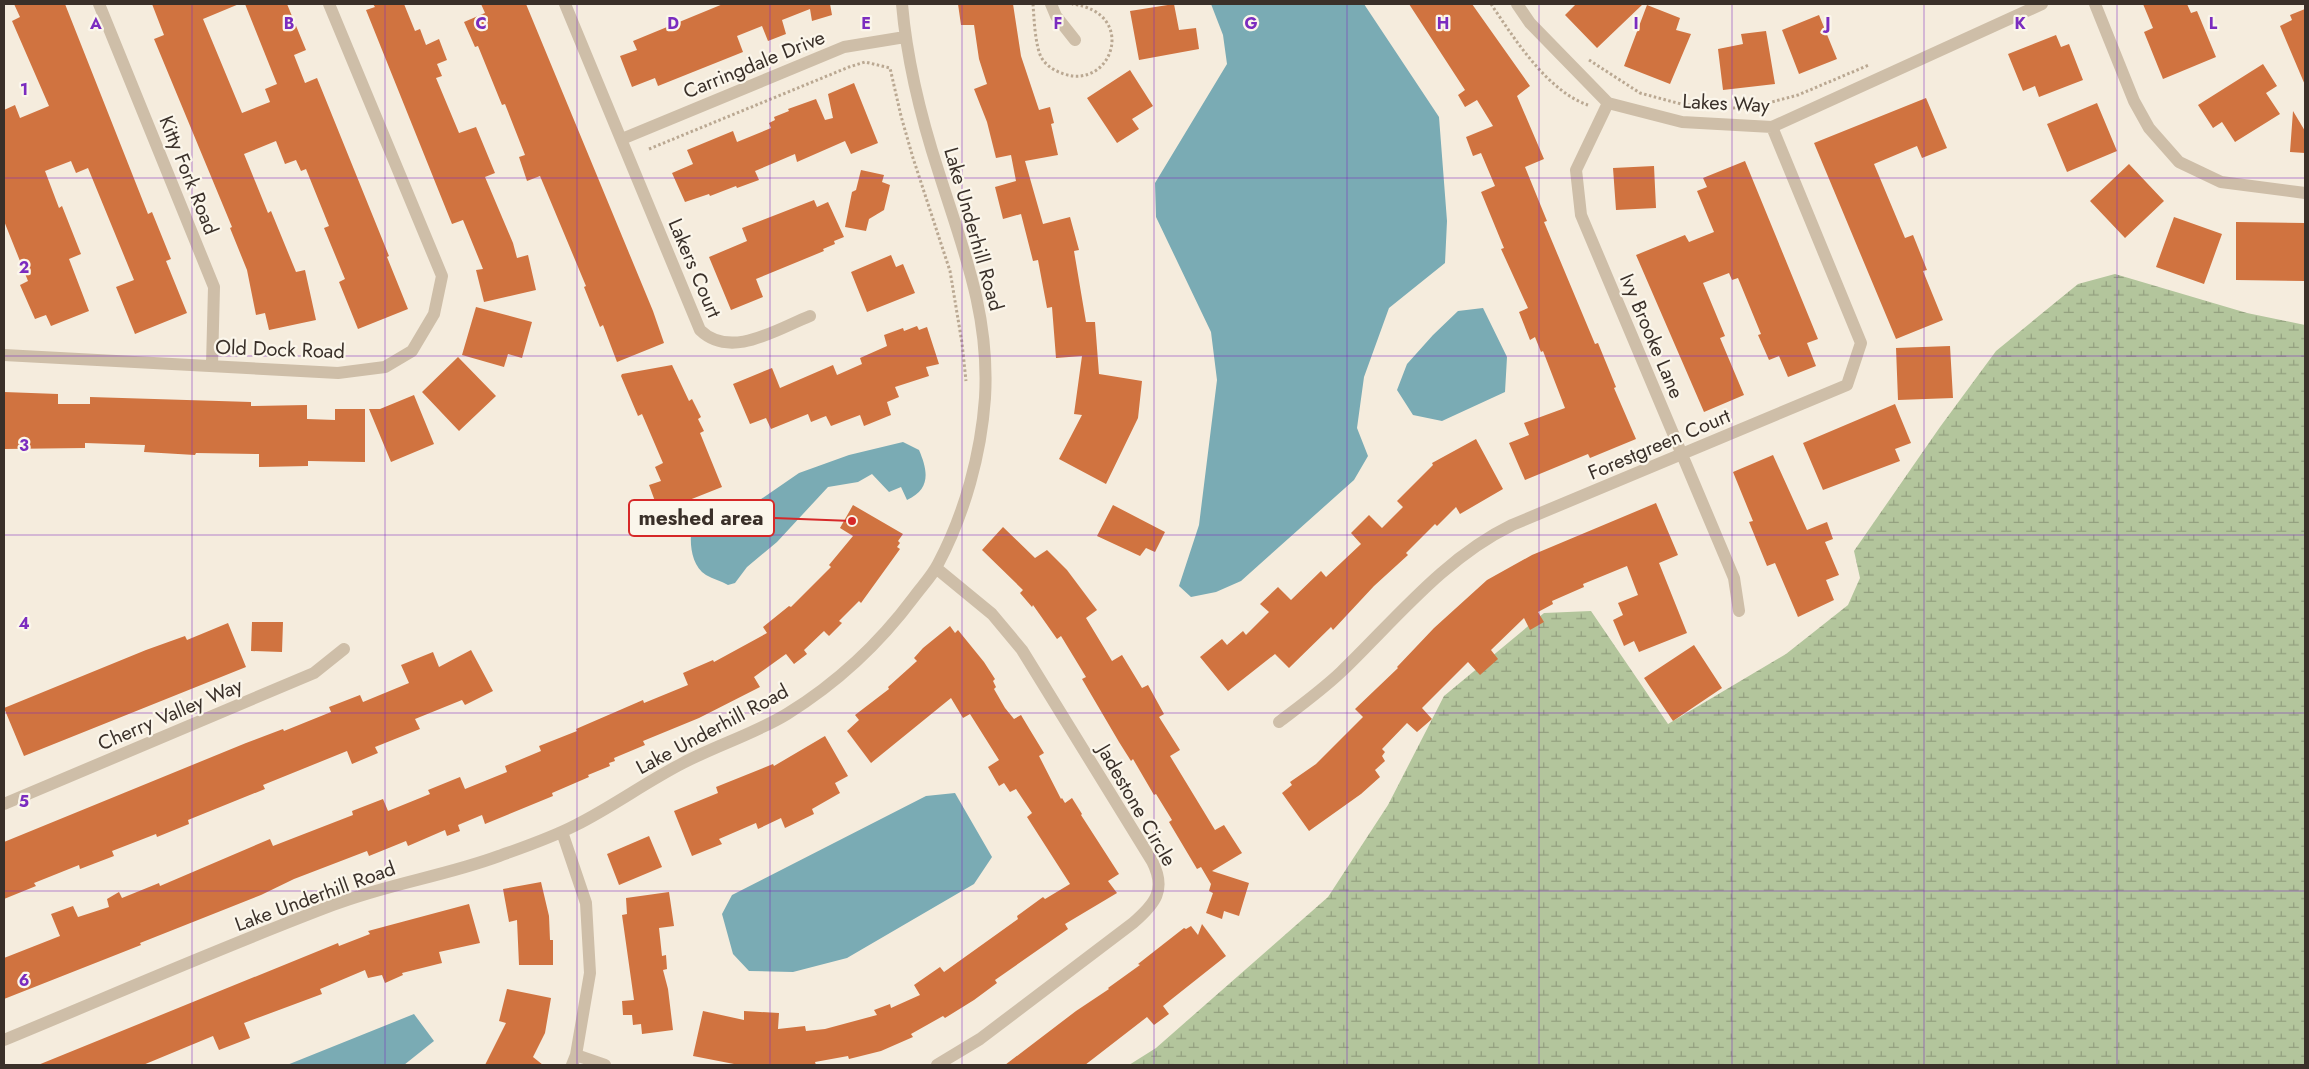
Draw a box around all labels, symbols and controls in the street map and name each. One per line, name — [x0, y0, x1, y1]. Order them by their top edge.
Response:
text: A — [89, 12, 102, 35]
text: B — [284, 12, 294, 35]
text: C — [475, 12, 487, 35]
text: D — [667, 12, 679, 35]
text: E — [861, 12, 871, 35]
text: F — [1054, 12, 1062, 35]
text: G — [1244, 12, 1258, 35]
text: H — [1437, 12, 1449, 35]
text: I — [1633, 12, 1639, 35]
text: J — [1822, 12, 1831, 35]
text: K — [2014, 12, 2026, 35]
text: L — [2209, 12, 2218, 35]
street label: Carringdale Drive — [679, 23, 829, 106]
text: 1 — [20, 78, 28, 101]
street label: Lakes Way — [1681, 87, 1771, 120]
street label: Kitty Fork Road — [151, 111, 226, 239]
street label: Lake Underhill Road — [936, 144, 1011, 314]
street label: Lakers Court — [661, 214, 729, 322]
text: 2 — [19, 256, 29, 279]
street label: Ivy Brooke Lane — [1612, 269, 1691, 403]
street label: Old Dock Road — [215, 333, 345, 366]
street label: Forestgreen Court — [1584, 401, 1735, 487]
text: 3 — [19, 434, 29, 457]
callout: meshed area — [629, 500, 774, 536]
text: meshed area — [638, 503, 764, 533]
text: 4 — [18, 612, 30, 635]
street label: Cherry Valley Way — [93, 671, 247, 758]
street label: Lake Underhill Road — [631, 677, 794, 782]
street label: Jadestone Circle — [1088, 736, 1183, 872]
text: 5 — [19, 790, 29, 813]
street label: Lake Underhill Road — [231, 854, 400, 939]
text: 6 — [19, 969, 29, 992]

